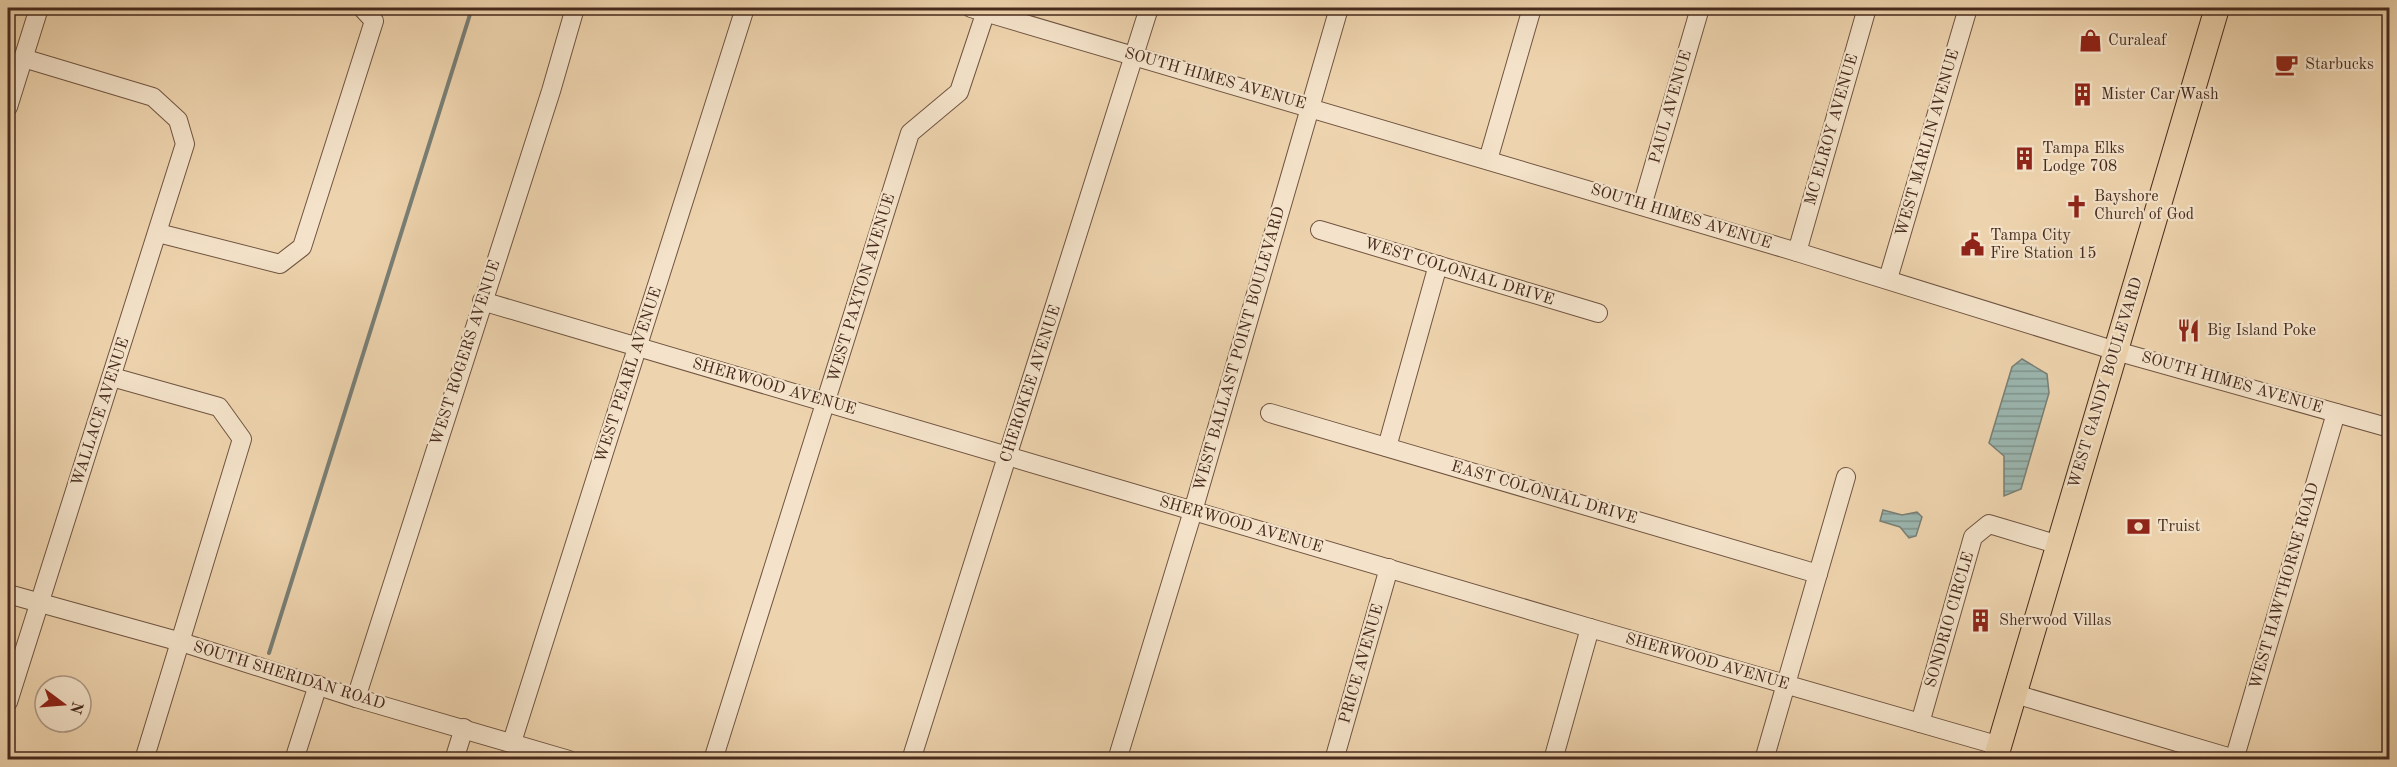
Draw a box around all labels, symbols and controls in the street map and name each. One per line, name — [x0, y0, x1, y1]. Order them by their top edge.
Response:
shop icon: Curaleaf — [2077, 28, 2103, 54]
place label: Curaleaf — [2108, 33, 2167, 49]
street label: SOUTH HIMES AVENUE — [1122, 45, 1308, 113]
street label: PAUL AVENUE — [1647, 48, 1695, 166]
street label: WEST MARLIN AVENUE — [1894, 48, 1962, 238]
street label: MC ELROY AVENUE — [1803, 52, 1861, 208]
cafe icon: Starbucks — [2274, 52, 2300, 78]
place label: Starbucks — [2305, 57, 2374, 73]
building icon: Mister Car Wash — [2070, 82, 2096, 108]
place label: Mister Car Wash — [2101, 87, 2219, 103]
place label: Tampa Elks Lodge 708 — [2042, 141, 2125, 175]
building icon: Tampa Elks Lodge 708 — [2011, 145, 2037, 171]
street label: SOUTH HIMES AVENUE — [1589, 182, 1773, 252]
place label: Bayshore Church of God — [2094, 189, 2194, 223]
street label: WEST PAXTON AVENUE — [826, 192, 898, 384]
church icon: Bayshore Church of God — [2063, 193, 2089, 219]
street label: WEST BALLAST POINT BOULEVARD — [1192, 205, 1288, 493]
place label: Tampa City Fire Station 15 — [1990, 228, 2097, 262]
public building icon: Tampa City Fire Station 15 — [1959, 232, 1985, 258]
street label: WEST COLONIAL DRIVE — [1362, 235, 1556, 309]
street label: WEST ROGERS AVENUE — [428, 258, 504, 448]
street label: WEST GANDY BOULEVARD — [2066, 276, 2146, 490]
street label: WEST PEARL AVENUE — [593, 285, 665, 465]
street label: CHEROKEE AVENUE — [998, 303, 1064, 465]
restaurant icon: Big Island Poke — [2176, 318, 2202, 344]
place label: Big Island Poke — [2207, 323, 2316, 339]
street label: WALLACE AVENUE — [69, 336, 133, 488]
street label: SOUTH HIMES AVENUE — [2139, 349, 2325, 417]
street label: SHERWOOD AVENUE — [690, 356, 858, 418]
street label: EAST COLONIAL DRIVE — [1449, 459, 1639, 527]
street label: WEST HAWTHORNE ROAD — [2248, 481, 2322, 691]
street label: SHERWOOD AVENUE — [1157, 494, 1325, 556]
bank icon: Truist — [2126, 514, 2152, 540]
place label: Truist — [2157, 519, 2201, 535]
street label: SONDRIO CIRCLE — [1923, 550, 1977, 690]
street label: PRICE AVENUE — [1337, 602, 1387, 726]
building icon: Sherwood Villas — [1968, 608, 1994, 634]
place label: Sherwood Villas — [1999, 613, 2111, 629]
street label: SHERWOOD AVENUE — [1623, 631, 1791, 693]
street label: SOUTH SHERIDAN ROAD — [191, 639, 387, 713]
north arrow — [33, 674, 93, 734]
text: N — [66, 699, 85, 716]

